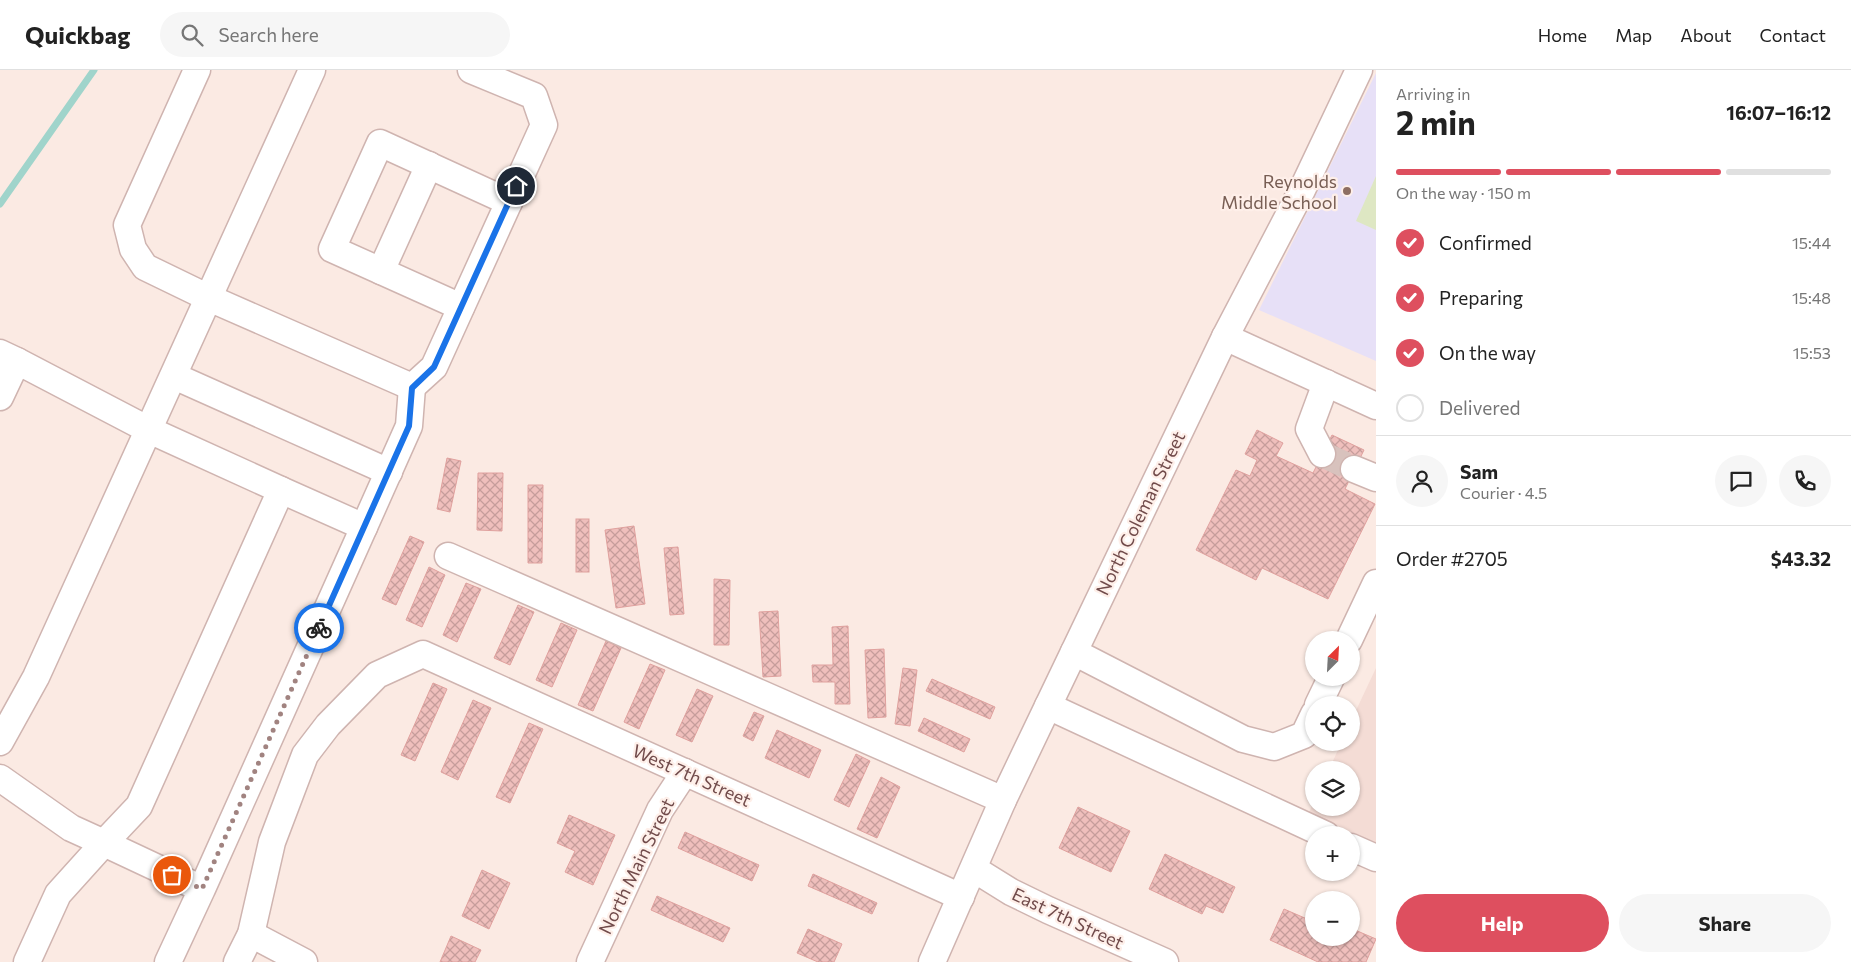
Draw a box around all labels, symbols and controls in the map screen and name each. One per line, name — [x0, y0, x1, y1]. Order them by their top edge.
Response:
search box — [160, 12, 510, 57]
text: Quickbag — [25, 20, 130, 49]
icon: search — [178, 21, 206, 49]
text: Search here — [218, 23, 319, 46]
text: Home — [1538, 24, 1587, 46]
text: Map — [1615, 24, 1652, 46]
text: About — [1680, 24, 1732, 46]
text: Contact — [1760, 24, 1826, 46]
text: Arriving in — [1396, 84, 1470, 103]
text: 16:07–16:12 — [1726, 101, 1831, 124]
text: 2 min — [1396, 102, 1476, 142]
pin — [495, 165, 537, 207]
place label: Reynolds Middle School — [1221, 170, 1337, 213]
icon: home — [502, 172, 530, 200]
text: On the way · 150 m — [1396, 183, 1531, 202]
marker: Reynolds Middle School — [1341, 185, 1353, 197]
icon: check — [1396, 229, 1424, 257]
text: Confirmed — [1439, 231, 1532, 254]
text: 15:44 — [1792, 233, 1831, 252]
icon: check — [1396, 284, 1424, 312]
text: Preparing — [1439, 286, 1523, 309]
text: 15:48 — [1792, 288, 1831, 307]
icon: check — [1396, 339, 1424, 367]
text: On the way — [1439, 341, 1536, 364]
text: 15:53 — [1793, 343, 1831, 362]
text: Delivered — [1439, 396, 1520, 419]
street label: North Coleman Street — [1091, 427, 1189, 599]
button: person — [1396, 455, 1448, 507]
button: chat — [1715, 455, 1767, 507]
button: phone — [1779, 455, 1831, 507]
text: Sam — [1460, 460, 1498, 483]
text: Courier · 4.5 — [1460, 483, 1547, 502]
text: Order #2705 — [1396, 547, 1508, 570]
text: $43.32 — [1771, 547, 1831, 570]
courier — [294, 603, 344, 653]
icon: bike — [305, 614, 333, 642]
north arrow — [1305, 631, 1360, 686]
map controls — [1305, 631, 1360, 946]
button: locate — [1305, 696, 1360, 751]
street label: West 7th Street — [629, 739, 755, 811]
button: layers — [1305, 761, 1360, 816]
street label: North Main Street — [594, 794, 678, 938]
button: + — [1305, 826, 1360, 881]
pin — [151, 854, 193, 896]
icon: bag — [158, 861, 186, 889]
street label: East 7th Street — [1009, 883, 1127, 953]
button: − — [1305, 891, 1360, 946]
button: Help — [1396, 894, 1609, 952]
button: Share — [1619, 894, 1831, 952]

